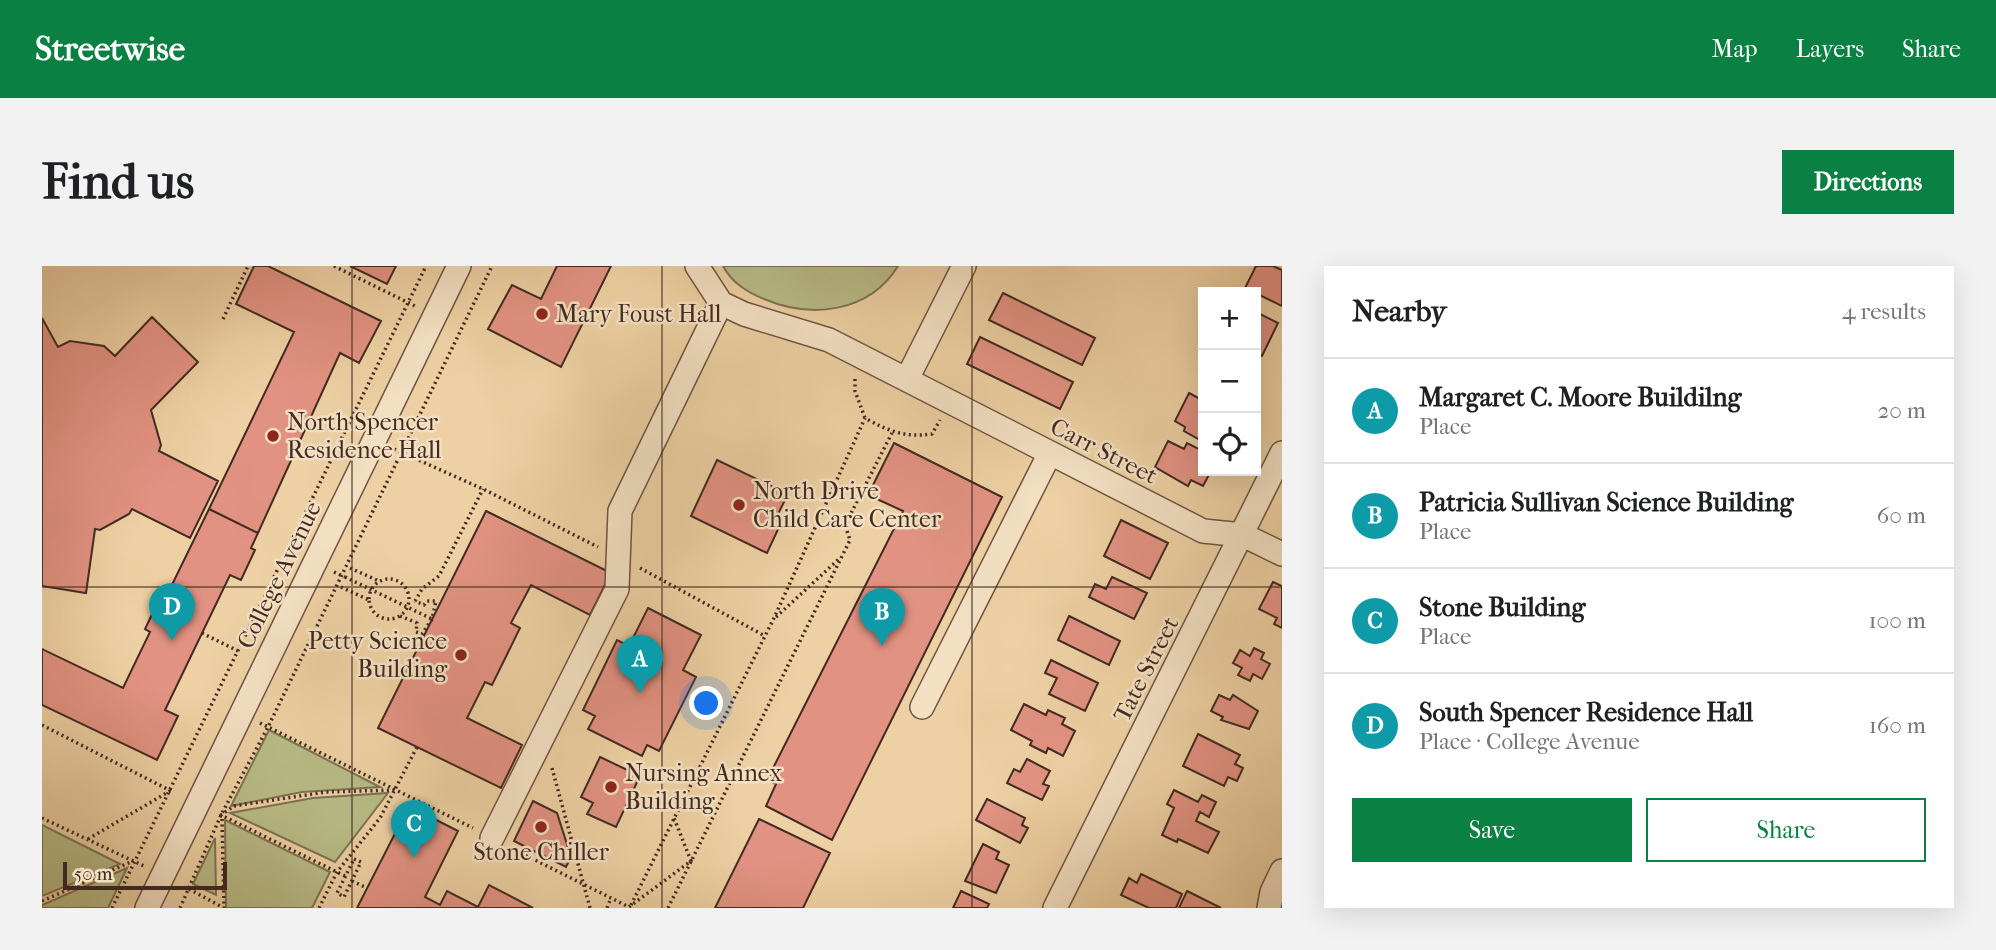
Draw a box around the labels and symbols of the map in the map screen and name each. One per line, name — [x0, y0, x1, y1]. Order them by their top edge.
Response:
place label: Mary Foust Hall — [556, 300, 722, 328]
marker: Mary Foust Hall — [534, 306, 550, 322]
place label: North Spencer Residence Hall — [287, 408, 442, 464]
street label: Carr Street — [1046, 412, 1162, 490]
marker: North Spencer Residence Hall — [265, 428, 281, 444]
place label: North Drive Child Care Center — [753, 477, 942, 533]
street label: College Avenue — [231, 497, 327, 653]
marker: North Drive Child Care Center — [731, 497, 747, 513]
pin: D — [149, 583, 195, 641]
pin: B — [859, 588, 905, 646]
street label: Tate Street — [1108, 611, 1185, 726]
place label: Petty Science Building — [308, 627, 448, 683]
pin: A — [617, 635, 663, 693]
marker: Petty Science Building — [453, 647, 469, 663]
your location — [689, 686, 723, 720]
place label: Nursing Annex Building — [625, 759, 782, 815]
marker: Nursing Annex Building — [603, 779, 619, 795]
pin: C — [391, 800, 437, 858]
marker: Stone Chiller — [533, 819, 549, 835]
place label: Stone Chiller — [473, 838, 610, 866]
scale bar — [63, 859, 228, 891]

